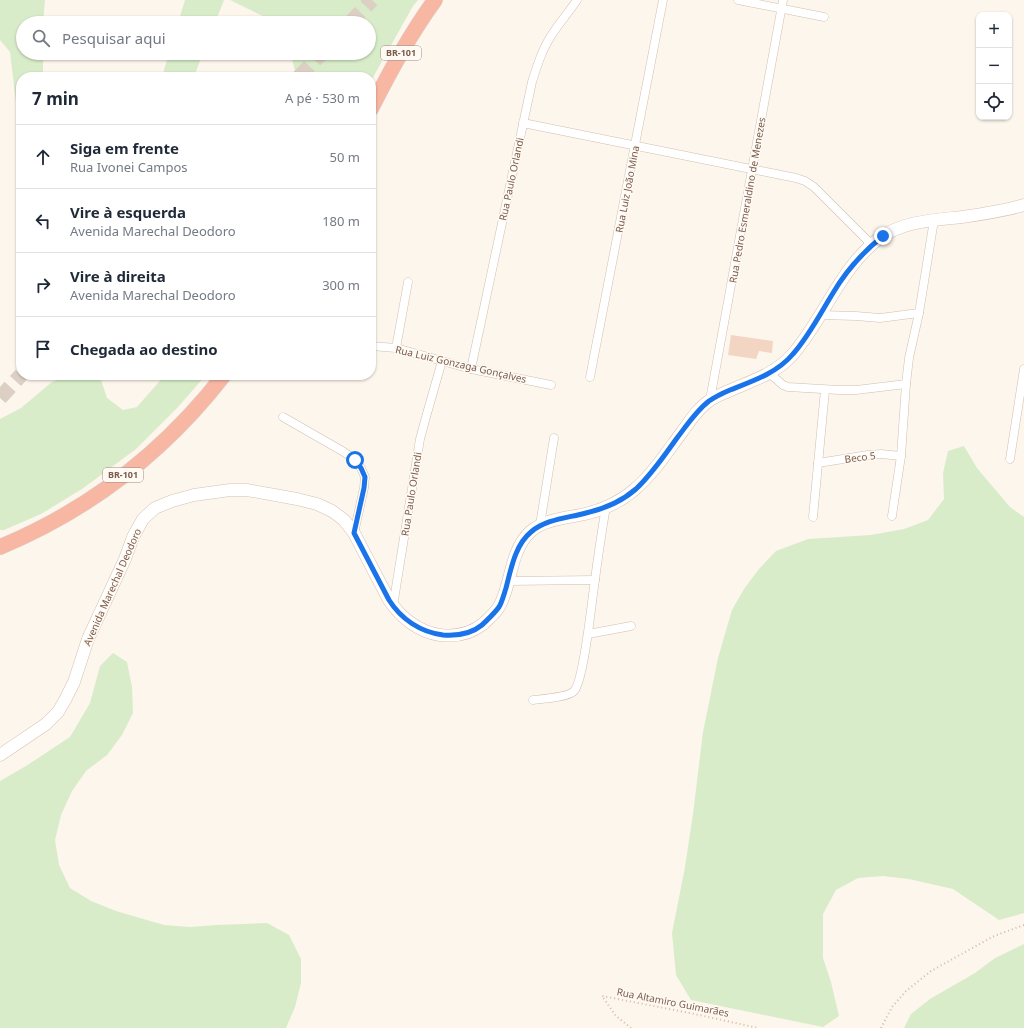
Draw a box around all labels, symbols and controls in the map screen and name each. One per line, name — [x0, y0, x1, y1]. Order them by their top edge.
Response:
map controls — [976, 12, 1012, 120]
button: + — [976, 12, 1012, 48]
search box — [16, 16, 376, 60]
icon: search — [30, 27, 52, 49]
text: Pesquisar aqui — [62, 28, 166, 48]
road number: BR-101 — [381, 46, 421, 60]
button: − — [976, 48, 1012, 84]
button: locate — [976, 84, 1012, 120]
text: 7 min — [32, 87, 79, 110]
text: A pé · 530 m — [285, 89, 360, 107]
street label: Rua Pedro Esmeraldino de Menezes — [726, 116, 769, 284]
street label: Rua Paulo Orlandi — [495, 136, 527, 222]
text: Siga em frente — [70, 138, 179, 158]
street label: Rua Luiz João Mina — [612, 144, 642, 234]
icon: ahead — [32, 146, 54, 168]
text: 50 m — [330, 148, 360, 166]
text: Rua Ivonei Campos — [70, 158, 188, 176]
text: Vire à esquerda — [70, 202, 186, 222]
icon: left — [32, 210, 54, 232]
text: 180 m — [322, 212, 360, 230]
text: Avenida Marechal Deodoro — [70, 222, 236, 240]
route end — [874, 227, 892, 245]
text: Vire à direita — [70, 266, 166, 286]
icon: right — [32, 274, 54, 296]
text: 300 m — [322, 276, 360, 294]
text: Avenida Marechal Deodoro — [70, 286, 236, 304]
icon: arrive — [32, 338, 54, 360]
text: Chegada ao destino — [70, 339, 218, 359]
street label: Rua Luiz Gonzaga Gonçalves — [394, 342, 528, 386]
street label: Beco 5 — [844, 448, 877, 466]
route start — [346, 451, 364, 469]
street label: Rua Paulo Orlandi — [397, 451, 425, 537]
road number: BR-101 — [103, 468, 143, 482]
street label: Avenida Marechal Deodoro — [80, 526, 144, 648]
street label: Rua Altamiro Guimarães — [616, 984, 731, 1020]

